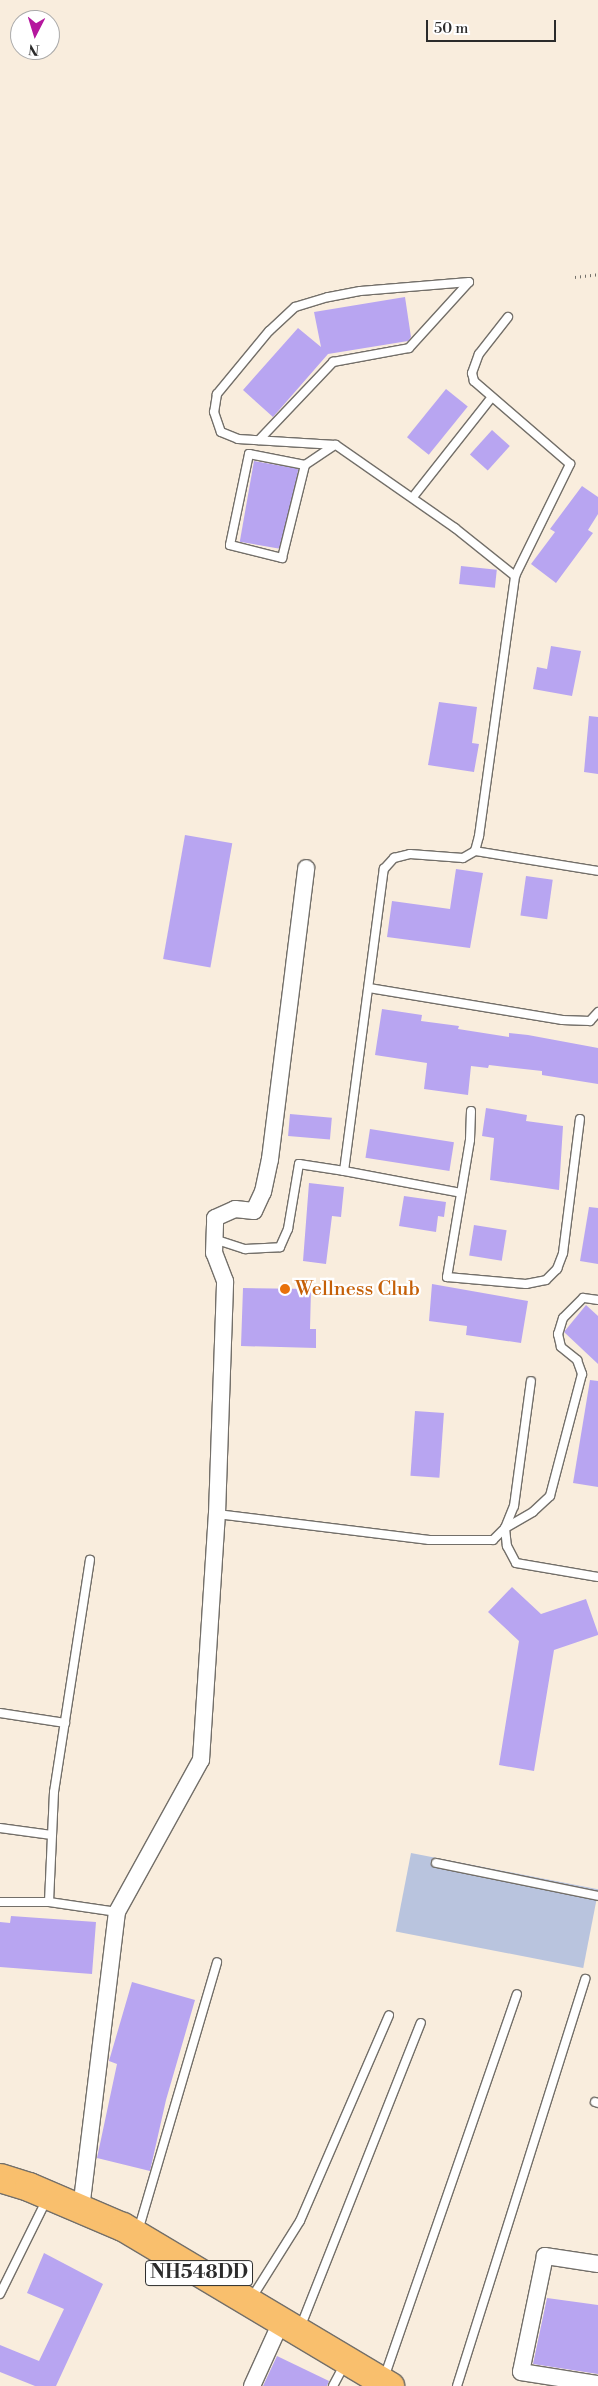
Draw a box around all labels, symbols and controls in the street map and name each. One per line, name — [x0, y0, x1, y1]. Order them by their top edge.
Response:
north arrow — [10, 10, 60, 60]
scale bar — [428, 10, 558, 42]
text: 50 m — [434, 19, 468, 38]
text: N — [27, 39, 40, 58]
place label: Wellness Club — [295, 1277, 420, 1301]
marker: Wellness Club — [279, 1283, 291, 1295]
road number: NH548DD — [144, 2256, 254, 2290]

